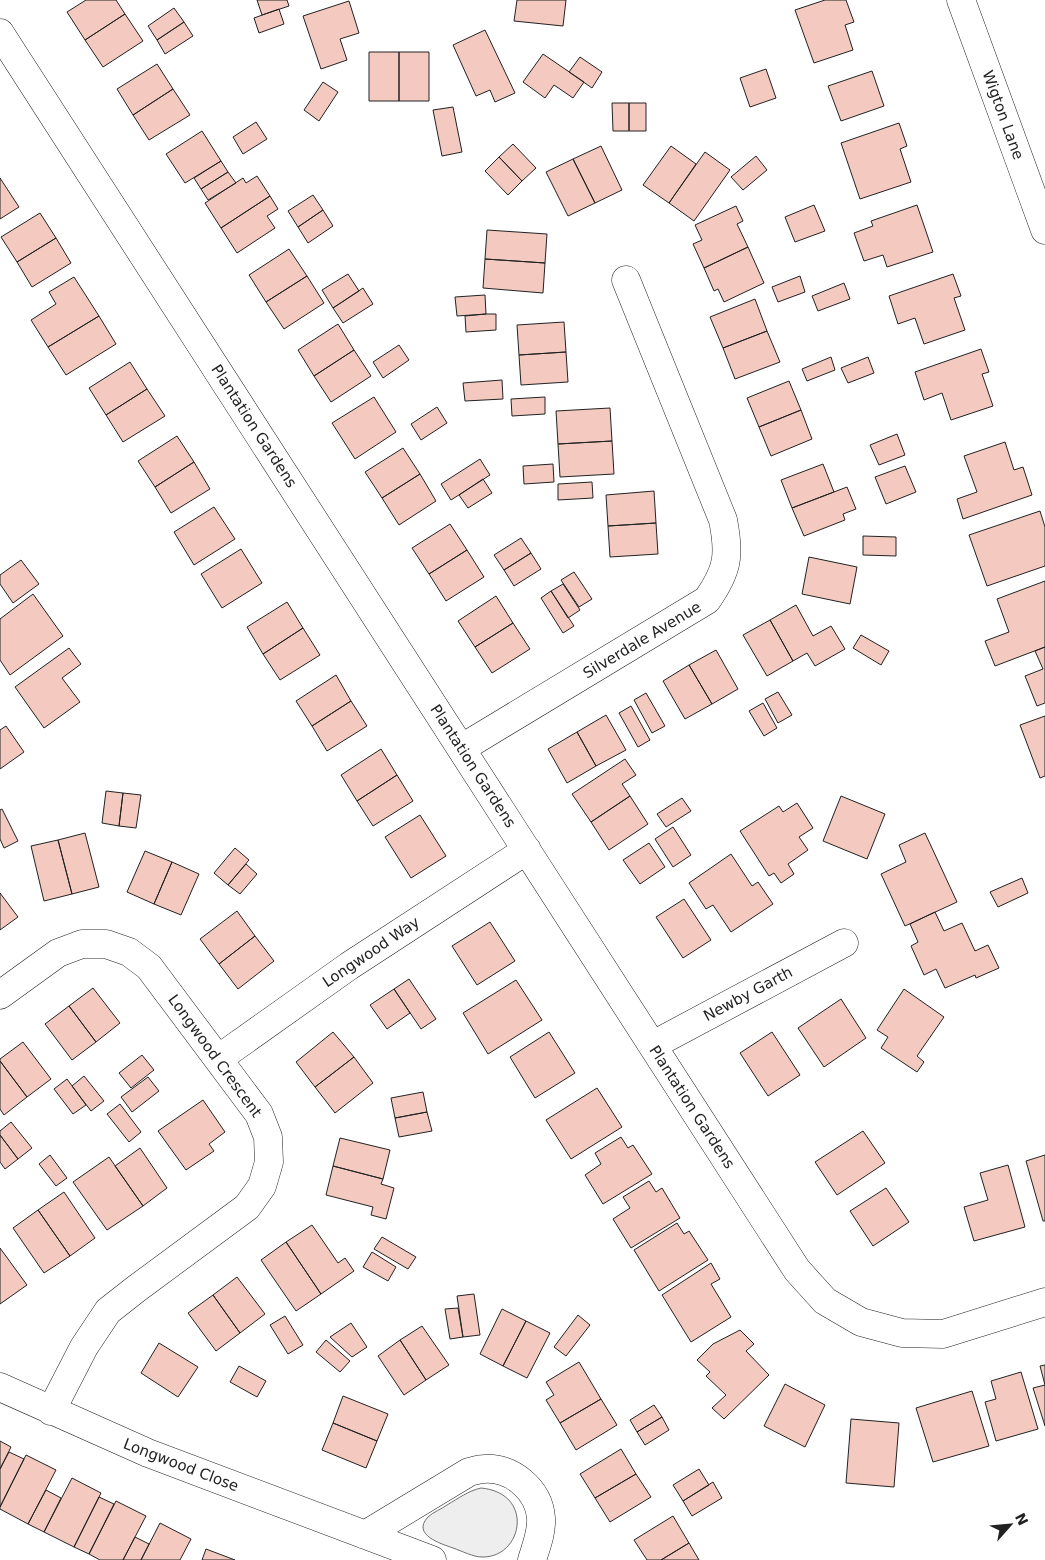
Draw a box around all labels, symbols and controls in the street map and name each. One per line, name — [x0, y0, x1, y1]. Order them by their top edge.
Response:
street label: Wigton Lane — [978, 68, 1028, 162]
street label: Plantation Gardens — [207, 361, 301, 491]
street label: Silverdale Avenue — [580, 598, 704, 682]
street label: Plantation Gardens — [426, 701, 520, 831]
street label: Longwood Way — [319, 913, 423, 991]
street label: Newby Garth — [700, 963, 796, 1025]
street label: Longwood Crescent — [164, 991, 266, 1121]
street label: Plantation Gardens — [645, 1042, 739, 1172]
street label: Longwood Close — [121, 1435, 241, 1495]
north arrow — [985, 1500, 1035, 1550]
text: N — [1012, 1510, 1031, 1528]

